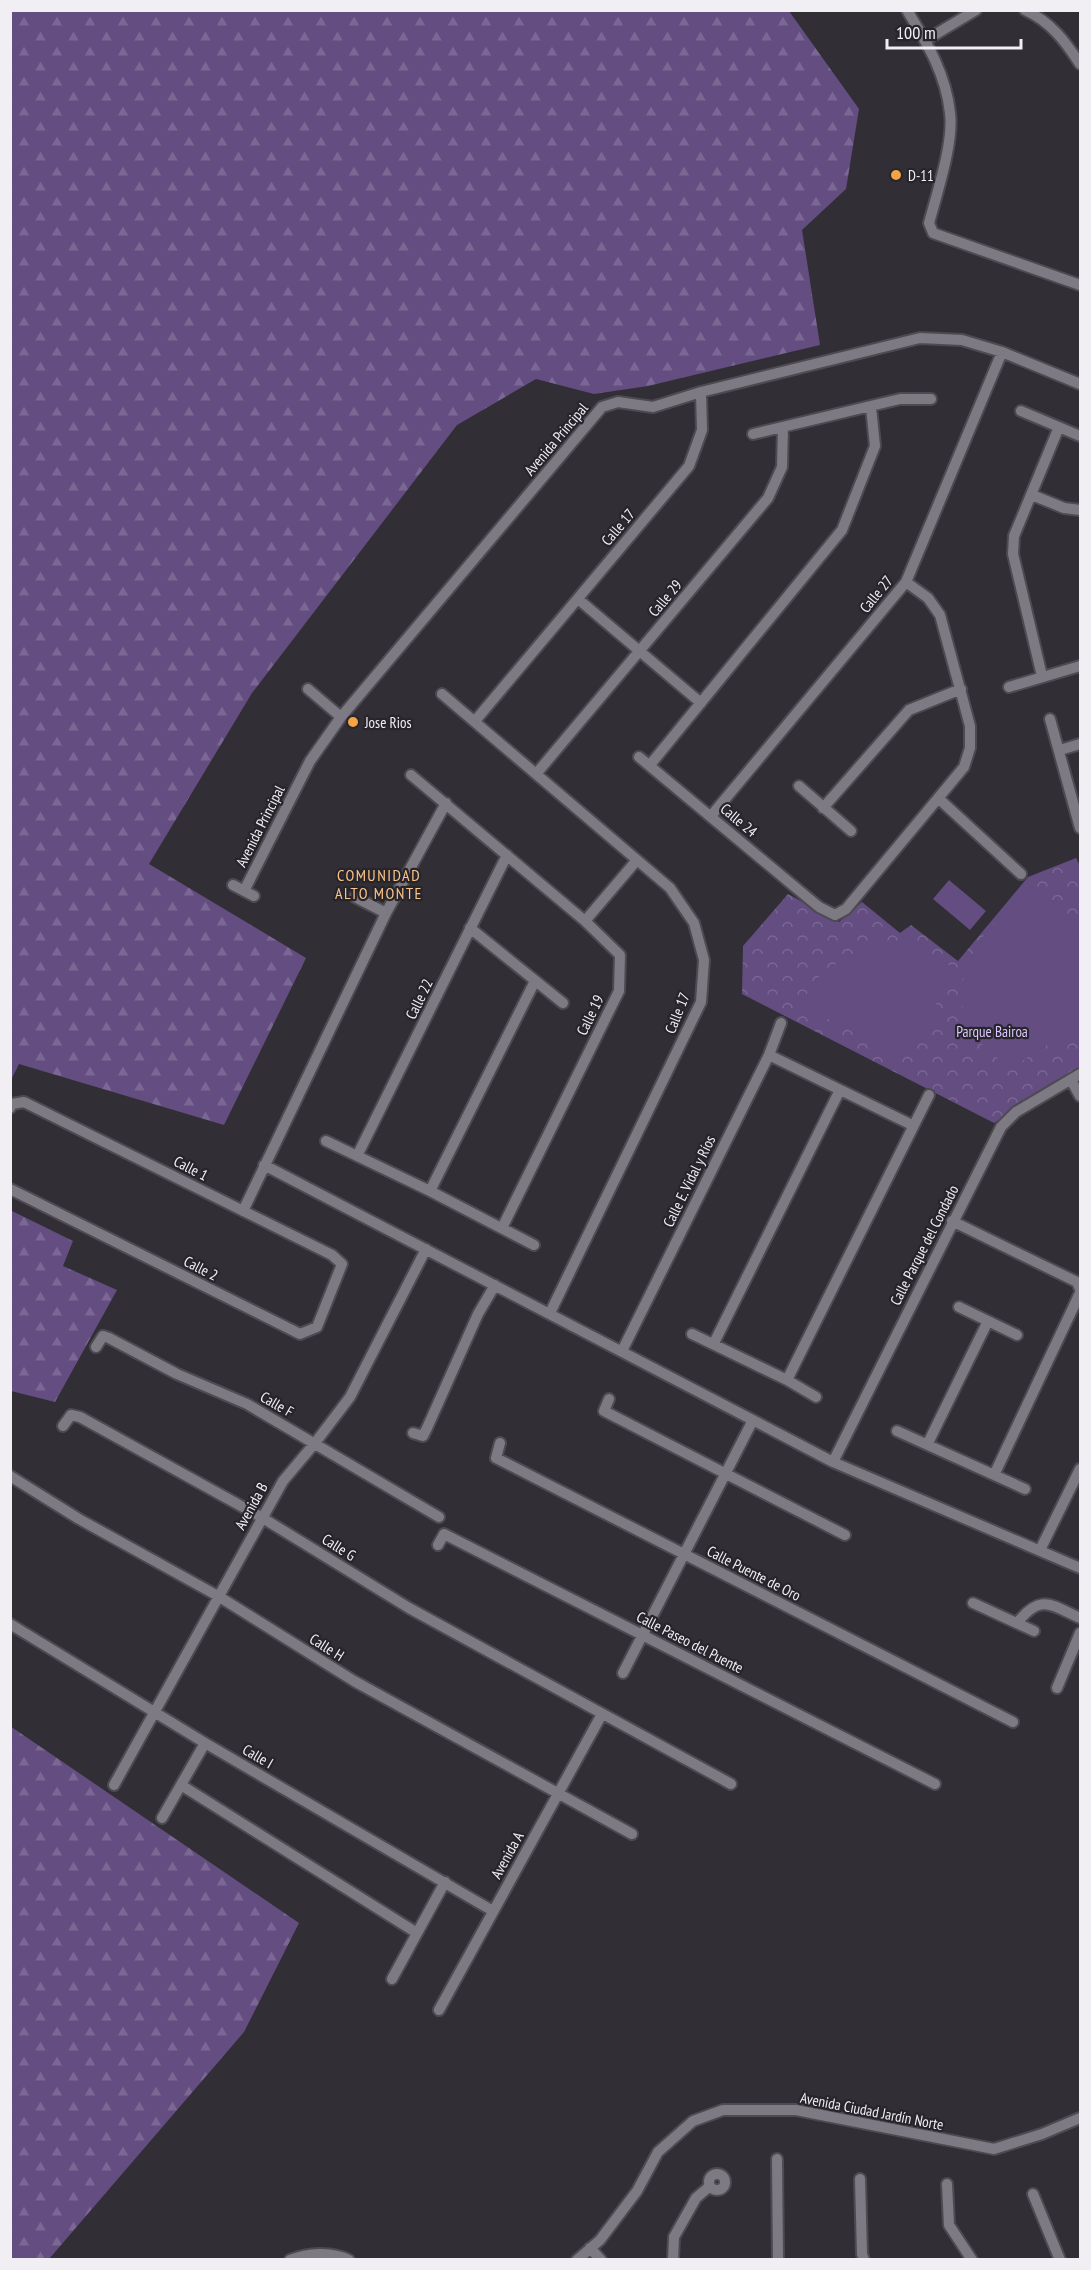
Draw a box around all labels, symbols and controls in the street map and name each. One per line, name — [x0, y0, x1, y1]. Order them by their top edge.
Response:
scale bar — [887, 12, 1020, 50]
text: 100 m — [896, 21, 936, 44]
place label: D-11 — [908, 166, 934, 185]
marker: D-11 — [889, 168, 903, 182]
street label: Avenida Principal — [520, 398, 592, 479]
street label: Calle 17 — [597, 505, 639, 549]
street label: Calle 27 — [855, 571, 897, 617]
street label: Calle 29 — [644, 576, 686, 620]
place label: Jose Rios — [364, 713, 412, 732]
marker: Jose Rios — [346, 715, 360, 729]
street label: Avenida Principal — [231, 782, 289, 870]
street label: Calle 24 — [717, 799, 762, 841]
district label: COMUNIDAD ALTO MONTE — [335, 865, 423, 903]
street label: Calle 22 — [401, 976, 437, 1022]
street label: Calle 17 — [660, 990, 694, 1036]
street label: Calle 19 — [572, 992, 608, 1038]
park label: Parque Bairoa — [956, 1022, 1028, 1041]
street label: Calle E. Vidal y Ríos — [659, 1132, 719, 1230]
street label: Calle 1 — [171, 1151, 211, 1185]
street label: Calle Parque del Condado — [886, 1182, 962, 1308]
street label: Calle 2 — [181, 1251, 221, 1285]
street label: Calle F — [257, 1387, 297, 1421]
street label: Avenida B — [230, 1479, 272, 1533]
street label: Calle G — [319, 1529, 359, 1565]
street label: Calle Puente de Oro — [704, 1541, 804, 1605]
street label: Calle Paseo del Puente — [633, 1607, 747, 1677]
street label: Calle H — [306, 1629, 348, 1665]
street label: Calle I — [239, 1740, 277, 1772]
street label: Avenida A — [486, 1827, 528, 1882]
street label: Avenida Ciudad Jardín Norte — [799, 2088, 945, 2134]

